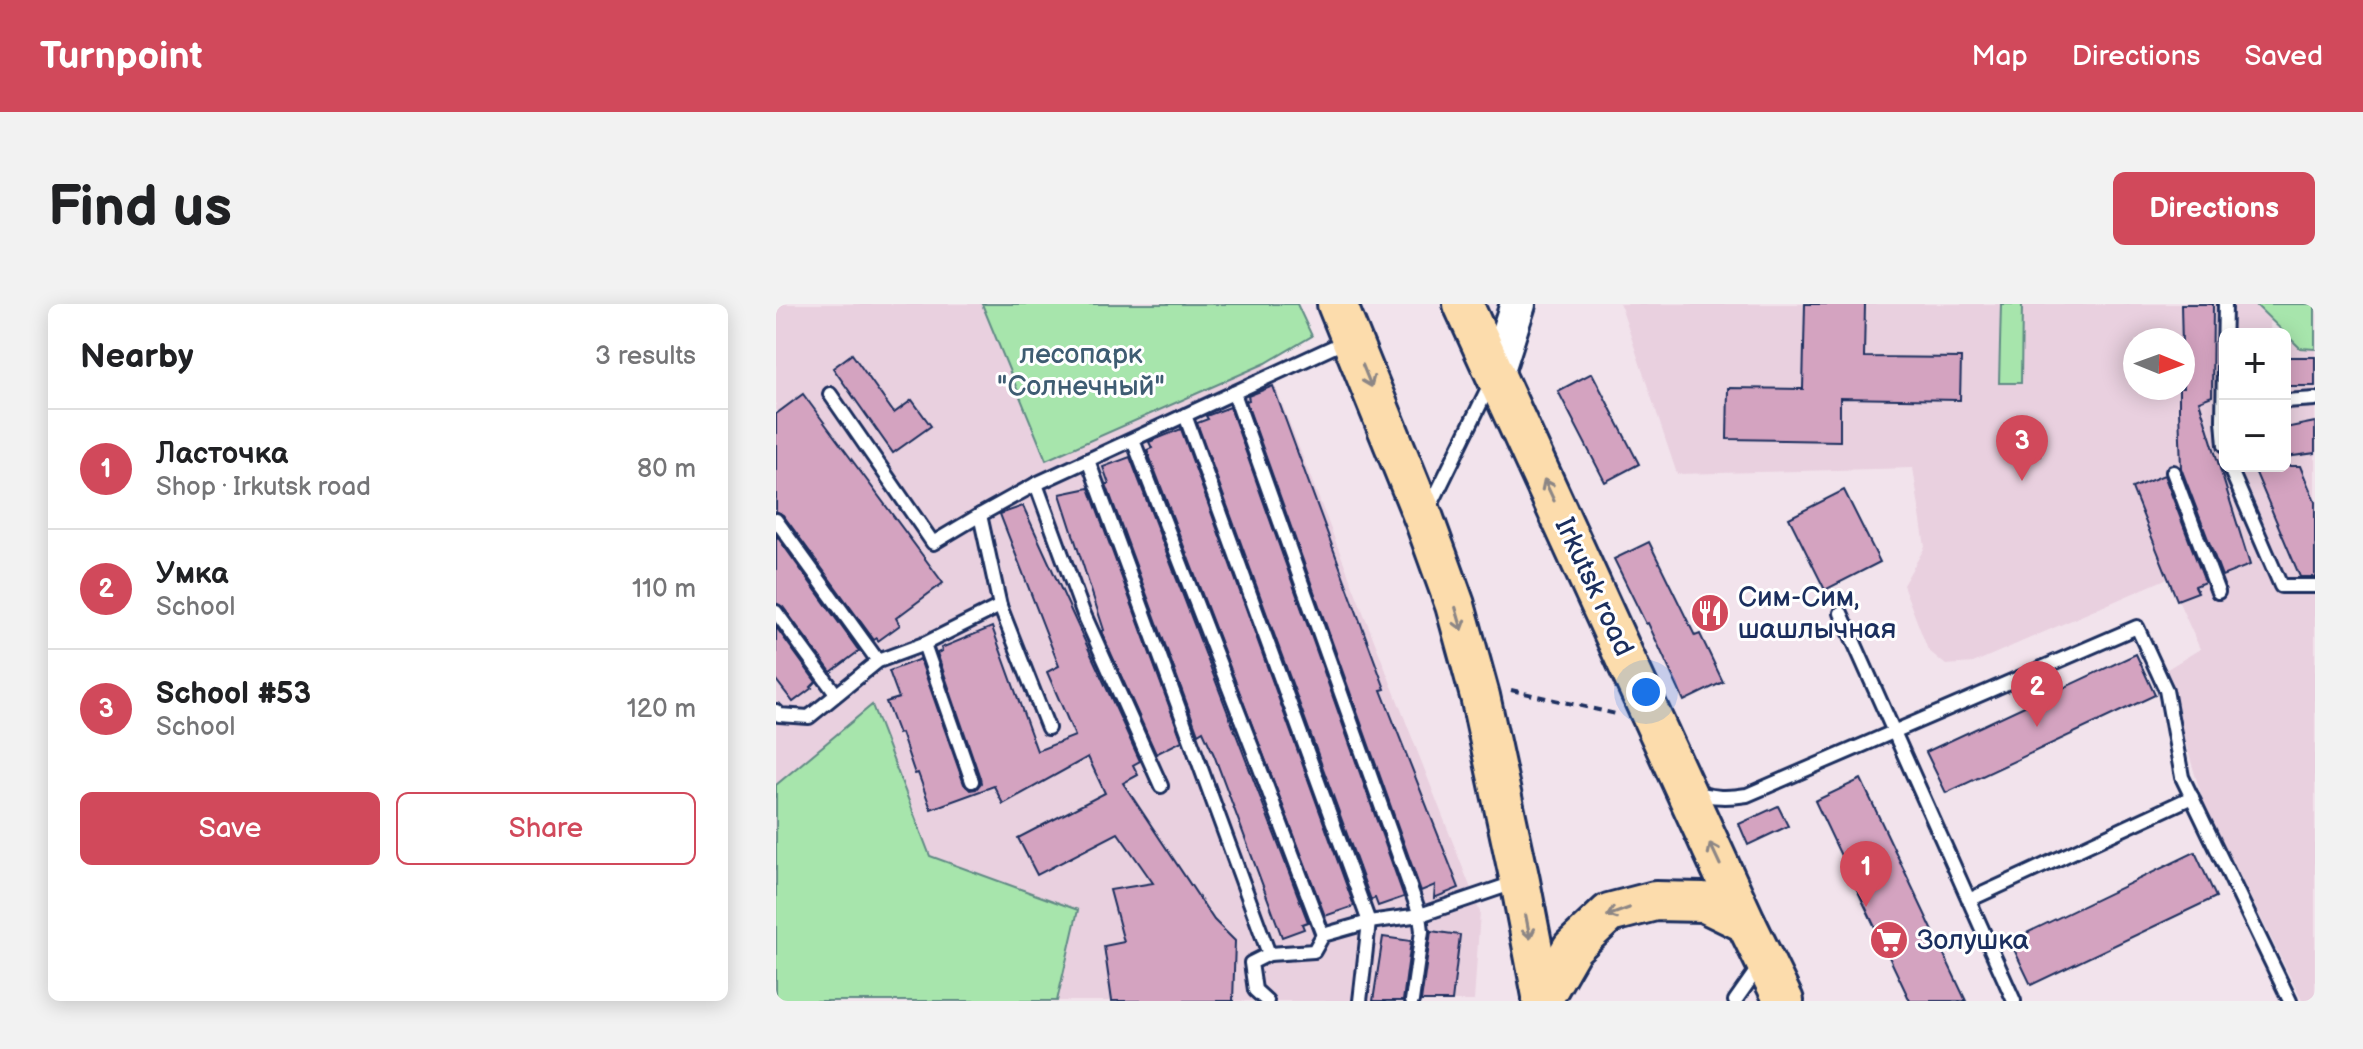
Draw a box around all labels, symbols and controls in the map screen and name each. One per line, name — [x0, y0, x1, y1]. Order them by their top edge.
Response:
text: Turnpoint — [40, 34, 202, 79]
text: Map — [1971, 40, 2028, 73]
text: Directions — [2072, 40, 2200, 73]
text: Saved — [2244, 40, 2323, 73]
button: Directions — [2113, 172, 2315, 245]
text: Find us — [48, 175, 232, 242]
north arrow — [2123, 328, 2195, 400]
map controls — [2219, 328, 2291, 472]
button: + — [2219, 328, 2291, 400]
text: Nearby — [80, 336, 194, 377]
park label: лесопарк "Солнечный" — [997, 338, 1165, 403]
text: 3 results — [595, 341, 696, 372]
one-way arrow — [1361, 363, 1376, 388]
button: − — [2219, 400, 2291, 472]
pin: 3 — [1996, 415, 2048, 481]
text: Ласточка — [156, 436, 288, 472]
text: 1 — [101, 454, 111, 485]
text: 80 m — [637, 454, 696, 485]
text: Shop · Irkutsk road — [156, 472, 371, 503]
one-way arrow — [1541, 478, 1556, 503]
street label: Irkutsk road — [1548, 513, 1640, 661]
text: Умка — [156, 556, 228, 592]
text: 2 — [98, 574, 114, 605]
text: 110 m — [632, 574, 696, 605]
place label: Сим-Сим, шашлычная — [1738, 581, 1896, 646]
text: School — [156, 592, 235, 623]
restaurant icon: Сим-Сим, шашлычная — [1689, 592, 1731, 634]
one-way arrow — [1452, 606, 1467, 632]
pin: 2 — [2011, 661, 2063, 727]
your location — [1626, 672, 1666, 712]
text: School #53 — [156, 676, 311, 712]
text: 3 — [98, 694, 114, 725]
text: 120 m — [627, 694, 696, 725]
text: School — [156, 712, 235, 743]
button: Save — [80, 792, 380, 865]
button: Share — [396, 792, 696, 865]
pin: 1 — [1840, 841, 1892, 907]
one-way arrow — [1706, 843, 1721, 867]
one-way arrow — [1606, 906, 1631, 920]
one-way arrow — [1522, 914, 1537, 940]
supermarket icon: Золушка — [1868, 919, 1910, 961]
place label: Золушка — [1917, 924, 2030, 957]

